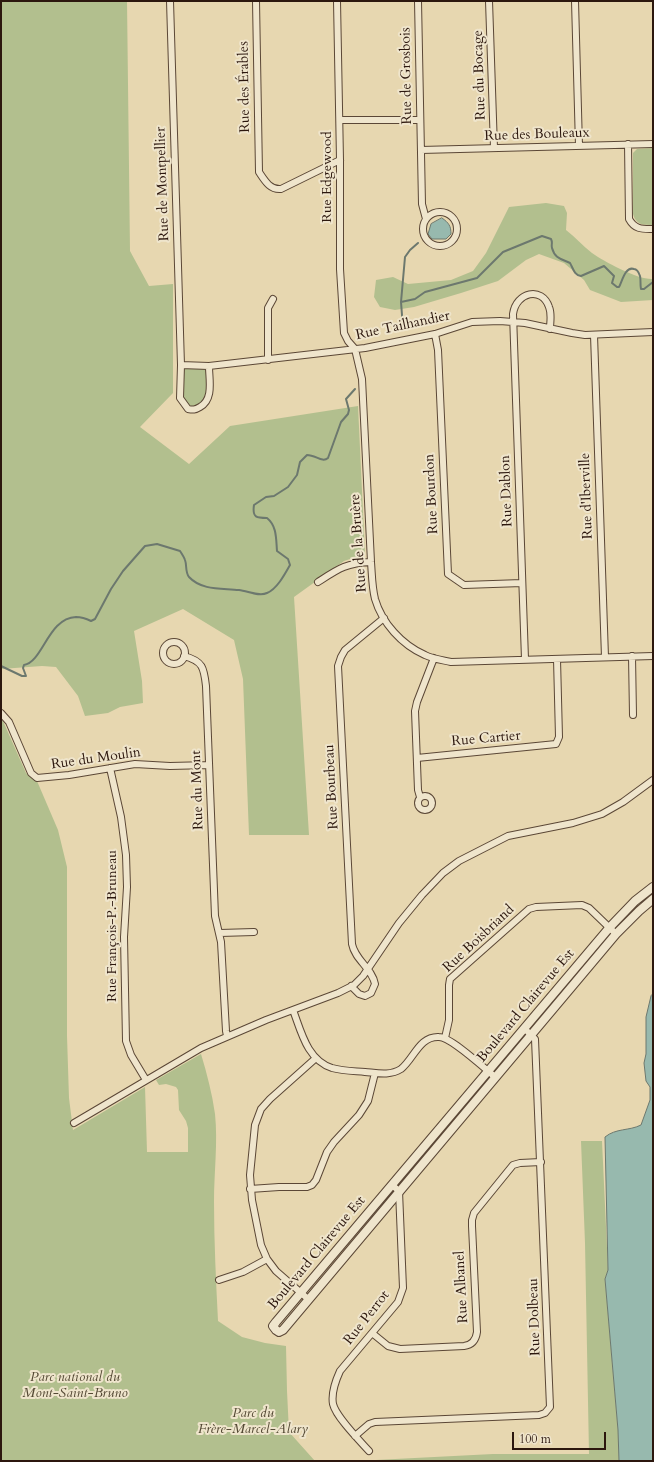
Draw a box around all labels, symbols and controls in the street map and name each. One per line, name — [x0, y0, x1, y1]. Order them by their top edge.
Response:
street label: Rue de Grosbois — [398, 27, 416, 125]
street label: Rue du Bocage — [470, 30, 490, 120]
street label: Rue des Érables — [236, 41, 254, 133]
street label: Rue des Bouleaux — [484, 125, 590, 145]
street label: Rue de Montpellier — [153, 126, 173, 242]
street label: Rue Edgewood — [320, 131, 336, 223]
street label: Rue Tailhandier — [354, 308, 452, 344]
street label: Rue Bourdon — [422, 453, 442, 535]
street label: Rue d'Iberville — [577, 453, 597, 539]
street label: Rue Dablon — [497, 455, 517, 527]
street label: Rue de la Bruère — [347, 493, 371, 593]
street label: Rue Cartier — [451, 728, 521, 750]
street label: Rue du Moulin — [50, 744, 142, 774]
street label: Rue Bourbeau — [321, 744, 343, 830]
street label: Rue du Mont — [188, 750, 208, 830]
street label: Rue François-P.-Bruneau — [105, 850, 121, 1002]
street label: Rue Boisbriand — [440, 902, 518, 976]
street label: Boulevard Clairevue Est — [474, 946, 578, 1066]
street label: Boulevard Clairevue Est — [265, 1193, 369, 1313]
street label: Rue Albanel — [452, 1250, 472, 1324]
street label: Rue Dolbeau — [525, 1278, 545, 1356]
street label: Rue Perrot — [341, 1287, 393, 1349]
park label: Parc national du Mont-Saint-Bruno — [22, 1370, 128, 1402]
park label: Parc du Frère-Marcel-Alary — [198, 1406, 308, 1438]
scale bar — [514, 1424, 608, 1450]
text: 100 m — [519, 1431, 551, 1447]

